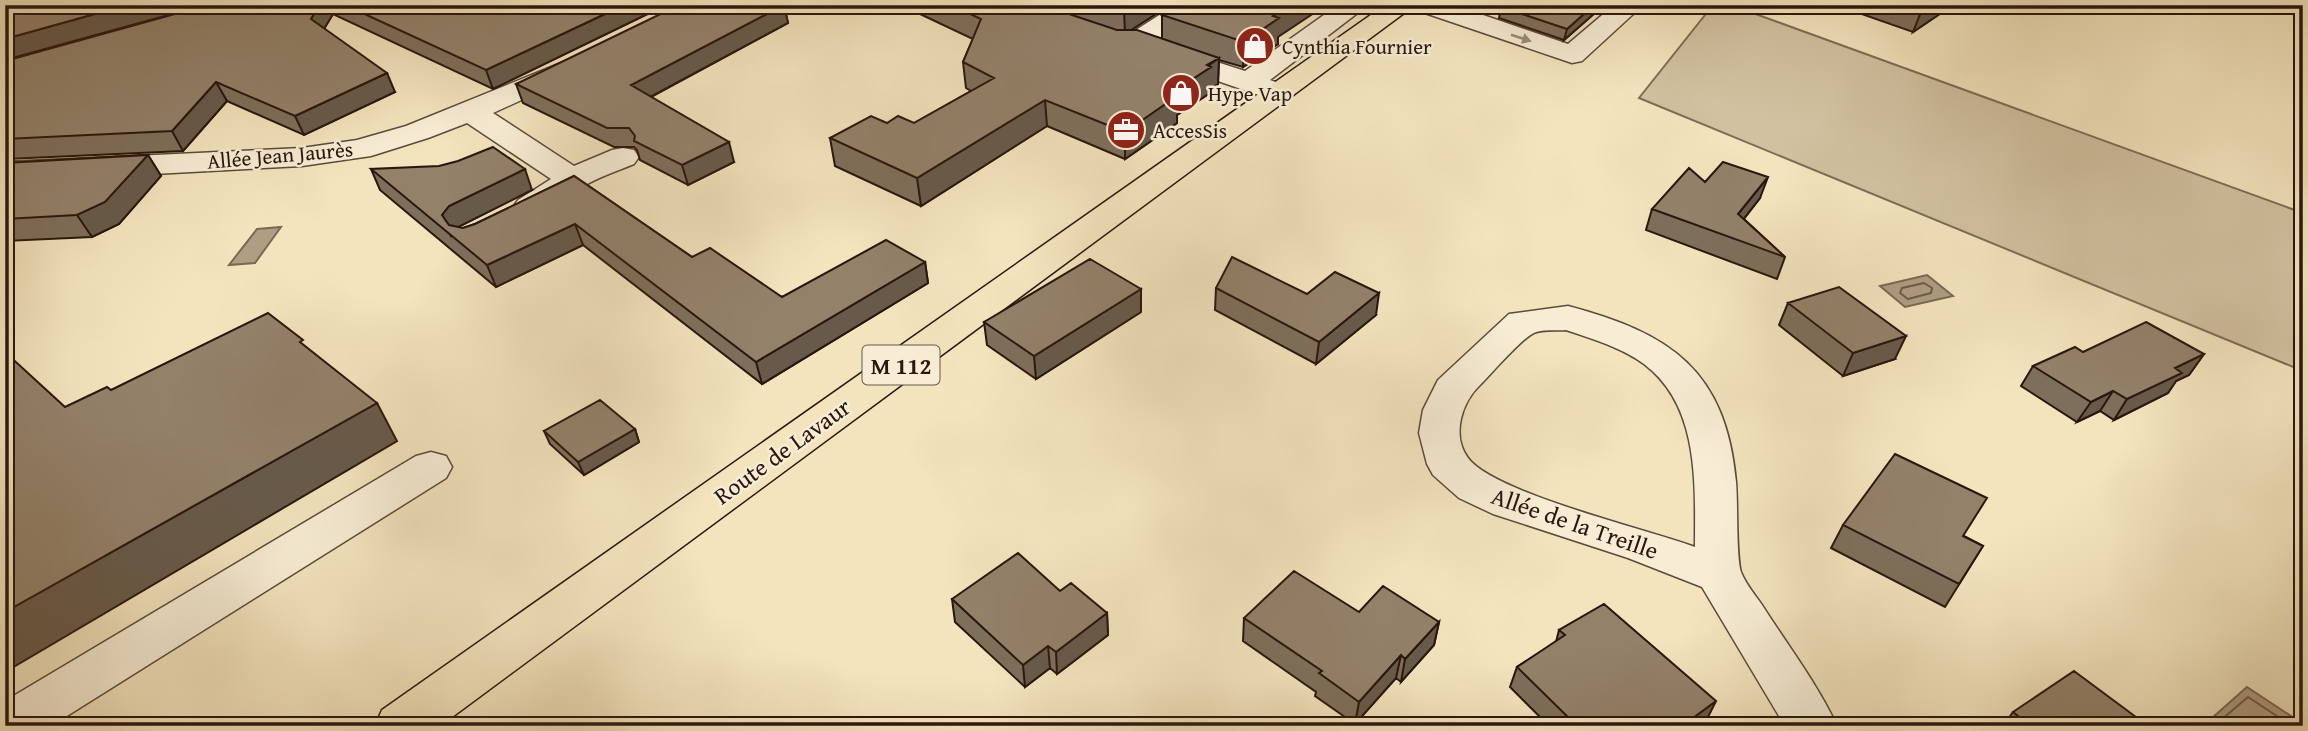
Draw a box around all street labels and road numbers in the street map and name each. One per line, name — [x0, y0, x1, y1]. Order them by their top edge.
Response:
street label: Allée Jean Jaurès — [206, 133, 354, 177]
road number: M 112 — [862, 346, 940, 384]
street label: Route de Lavaur — [706, 389, 858, 513]
street label: Allée de la Treille — [1487, 478, 1663, 568]

